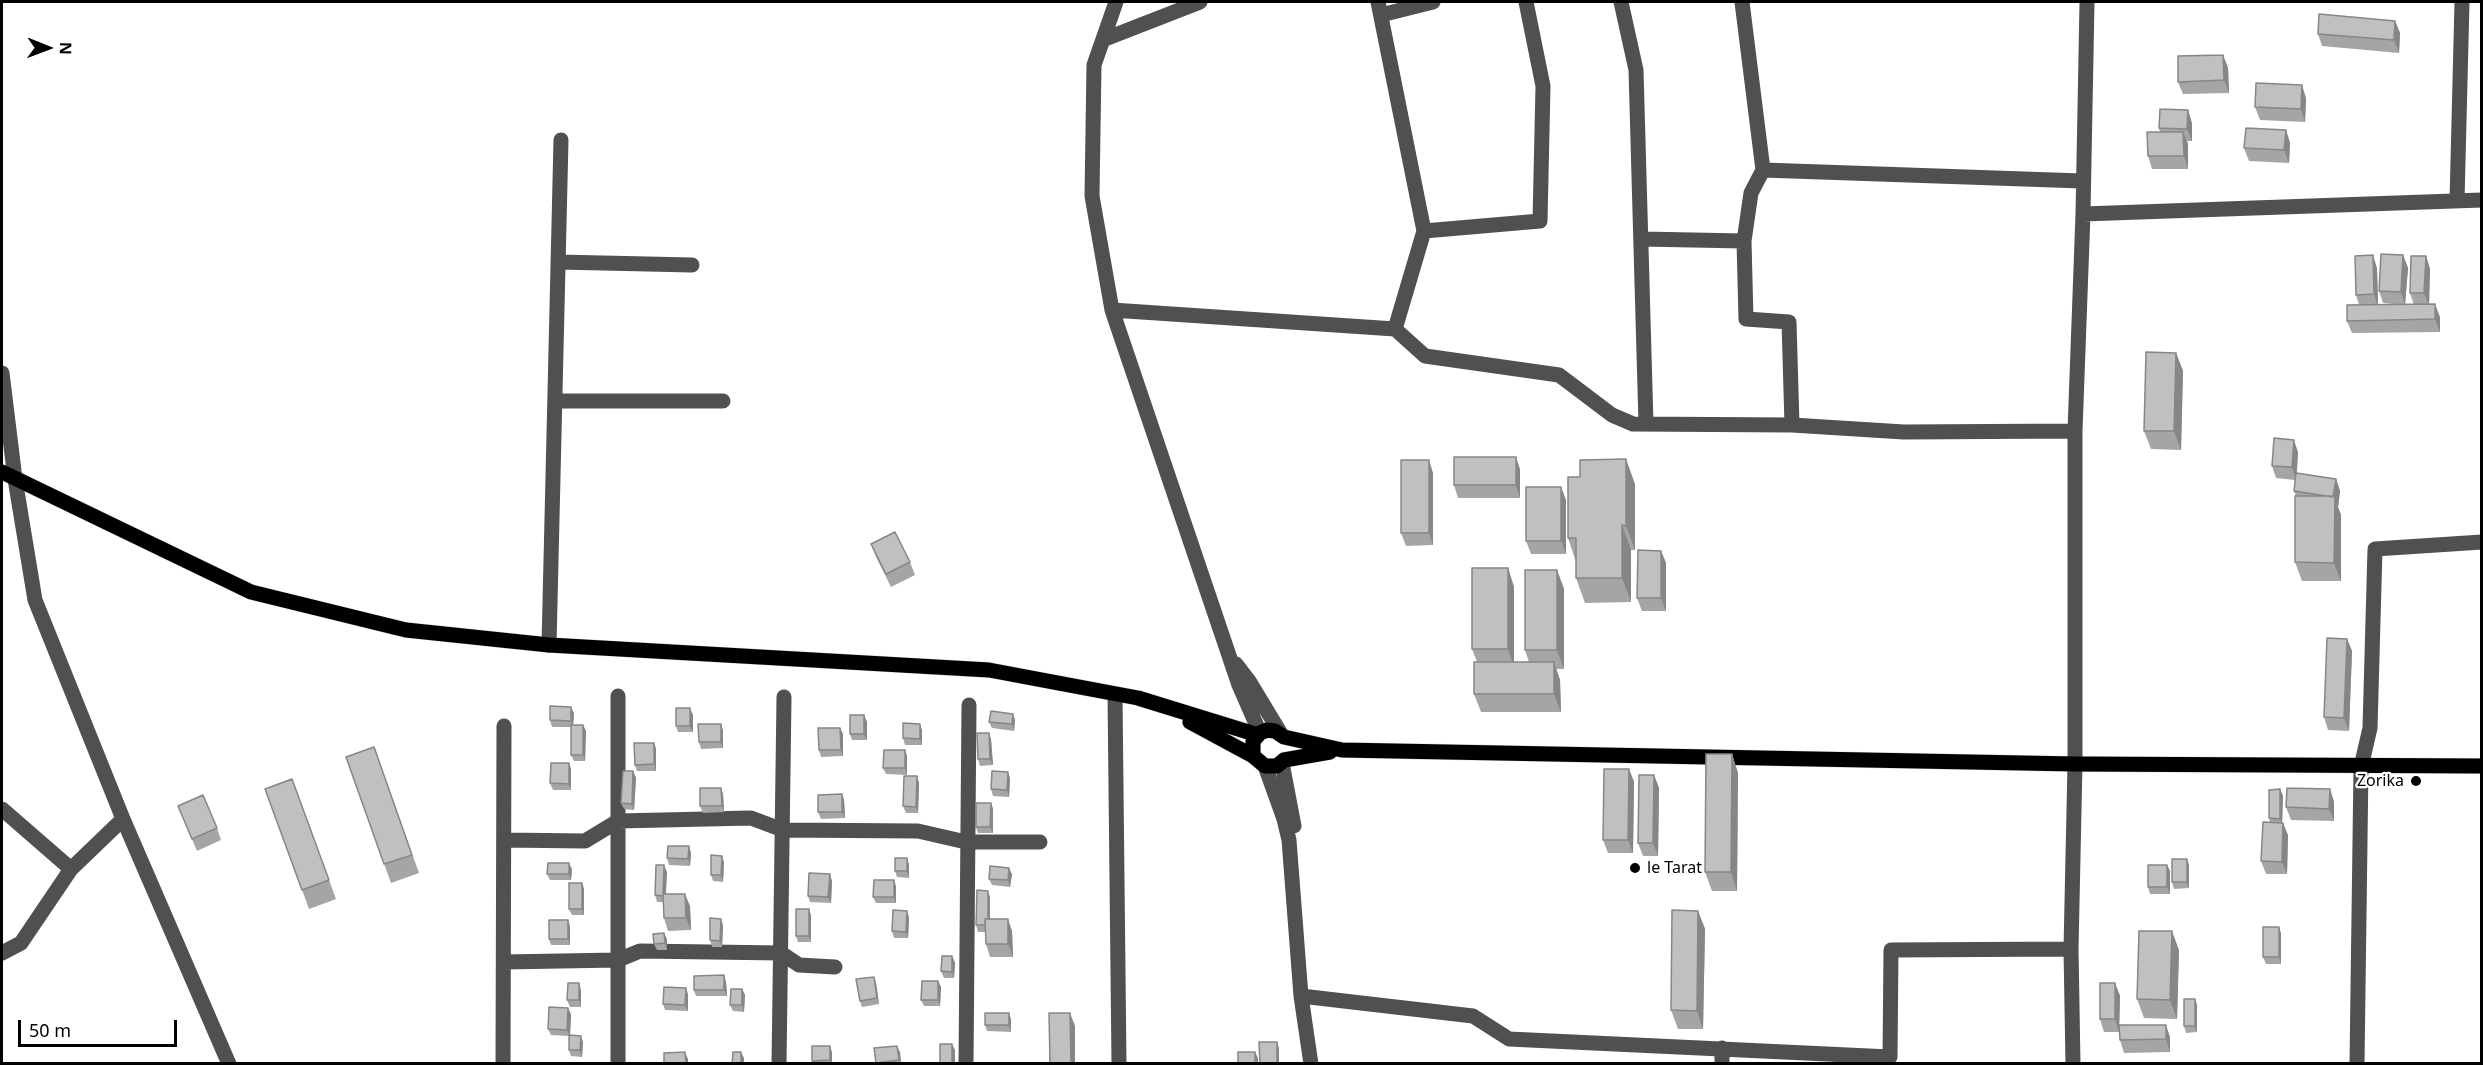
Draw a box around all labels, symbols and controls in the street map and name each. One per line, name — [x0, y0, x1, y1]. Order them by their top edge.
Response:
north arrow — [18, 18, 78, 78]
text: N — [55, 42, 77, 55]
place label: Zorika — [2357, 771, 2404, 791]
marker: Zorika — [2409, 774, 2423, 788]
place label: le Tarat — [1647, 858, 1702, 878]
marker: le Tarat — [1628, 861, 1642, 875]
scale bar — [21, 1008, 180, 1046]
text: 50 m — [29, 1018, 71, 1042]

